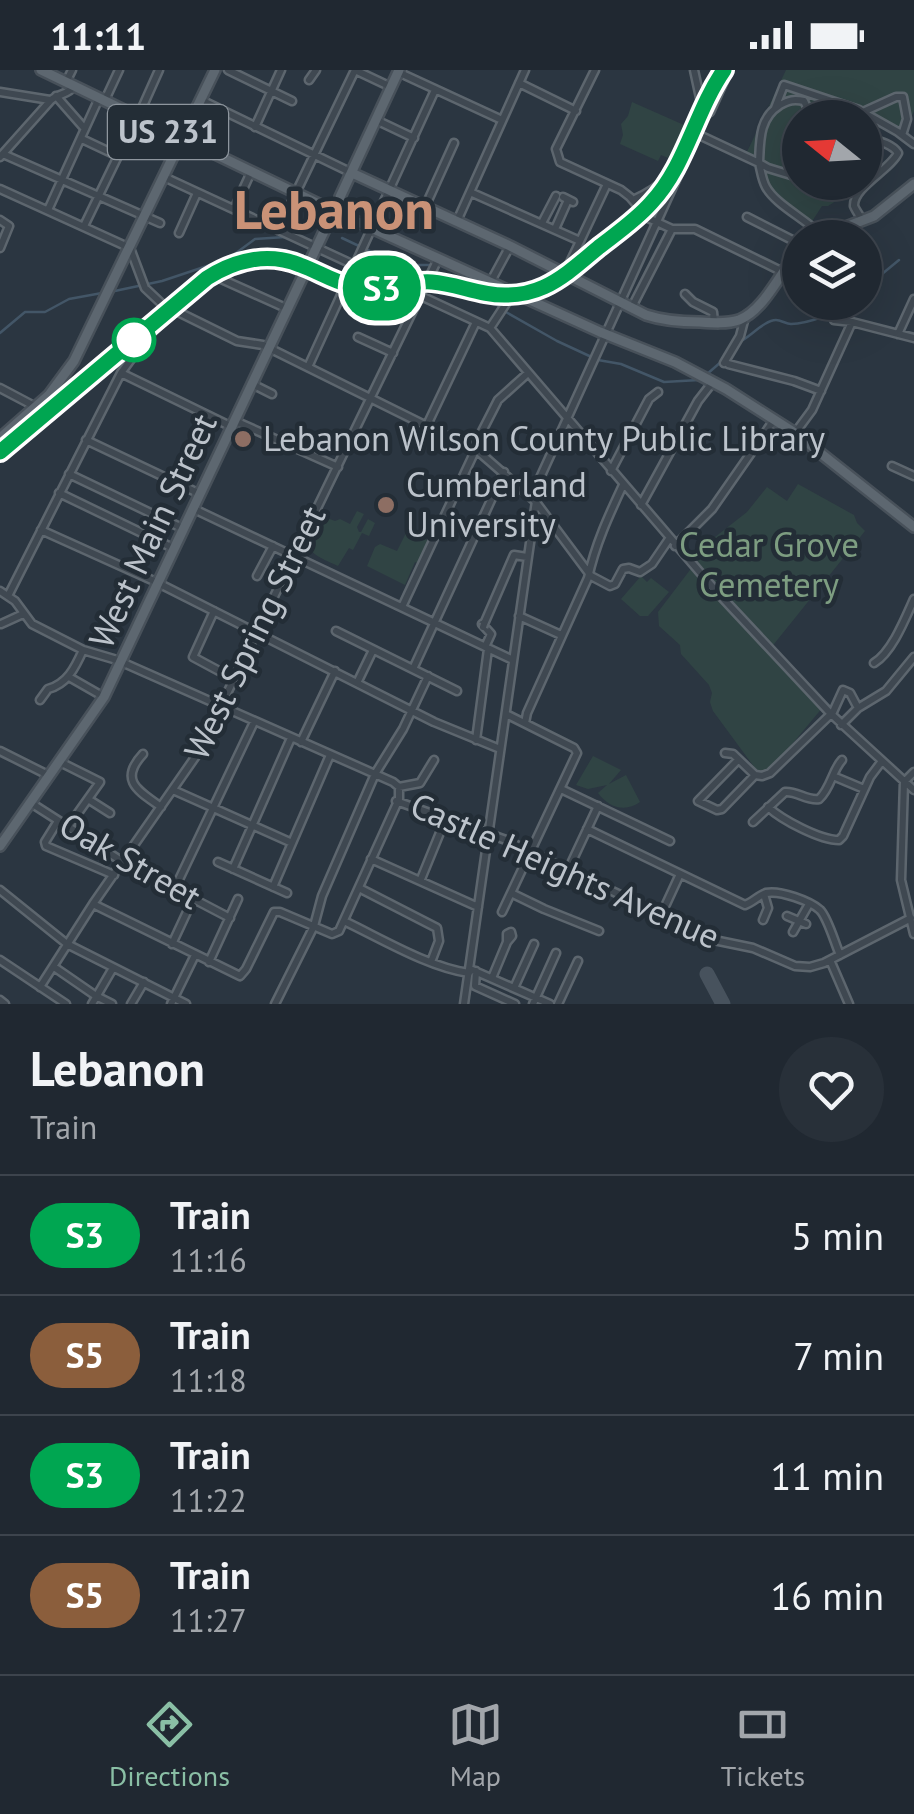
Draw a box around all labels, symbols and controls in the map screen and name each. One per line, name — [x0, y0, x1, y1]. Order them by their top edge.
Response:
text: 11:11 — [50, 11, 146, 60]
north arrow — [782, 100, 882, 200]
map controls — [782, 100, 882, 320]
road number: US 231 — [108, 105, 228, 159]
district label: Lebanon — [234, 173, 434, 244]
button: layers — [782, 220, 882, 320]
line badge: S3 — [337, 256, 427, 320]
text: S3 — [363, 265, 401, 311]
unlabelled marker — [113, 319, 155, 361]
street label: West Main Street — [78, 406, 227, 655]
place label: Lebanon Wilson County Public Library — [263, 415, 825, 461]
marker: Lebanon Wilson County Public Library — [232, 428, 254, 450]
place label: Cumberland University — [406, 461, 587, 547]
marker: Cumberland University — [375, 494, 397, 516]
street label: West Spring Street — [173, 498, 335, 767]
park label: Cedar Grove Cemetery — [679, 521, 859, 607]
street label: Castle Heights Avenue — [404, 781, 727, 959]
street label: Oak Street — [52, 801, 210, 919]
text: Lebanon — [30, 1037, 205, 1099]
button: heart — [779, 1037, 884, 1142]
text: Train — [30, 1106, 97, 1148]
text: Train — [170, 1190, 251, 1239]
text: 5 min — [791, 1211, 884, 1260]
text: S3 — [66, 1212, 104, 1258]
text: 11:16 — [170, 1239, 247, 1281]
text: Train — [170, 1310, 251, 1359]
text: 7 min — [793, 1331, 884, 1380]
text: S5 — [66, 1332, 104, 1378]
text: 11:18 — [170, 1359, 247, 1401]
text: Train — [170, 1430, 251, 1479]
text: 11 min — [771, 1451, 884, 1500]
text: S3 — [66, 1452, 104, 1498]
text: 11:22 — [170, 1479, 247, 1521]
text: Train — [170, 1550, 251, 1599]
text: 16 min — [771, 1571, 884, 1620]
text: S5 — [66, 1572, 104, 1618]
text: 11:27 — [170, 1599, 247, 1641]
tab: Directions — [109, 1697, 230, 1794]
tab: Map — [448, 1697, 503, 1794]
tab: Tickets — [721, 1697, 805, 1794]

